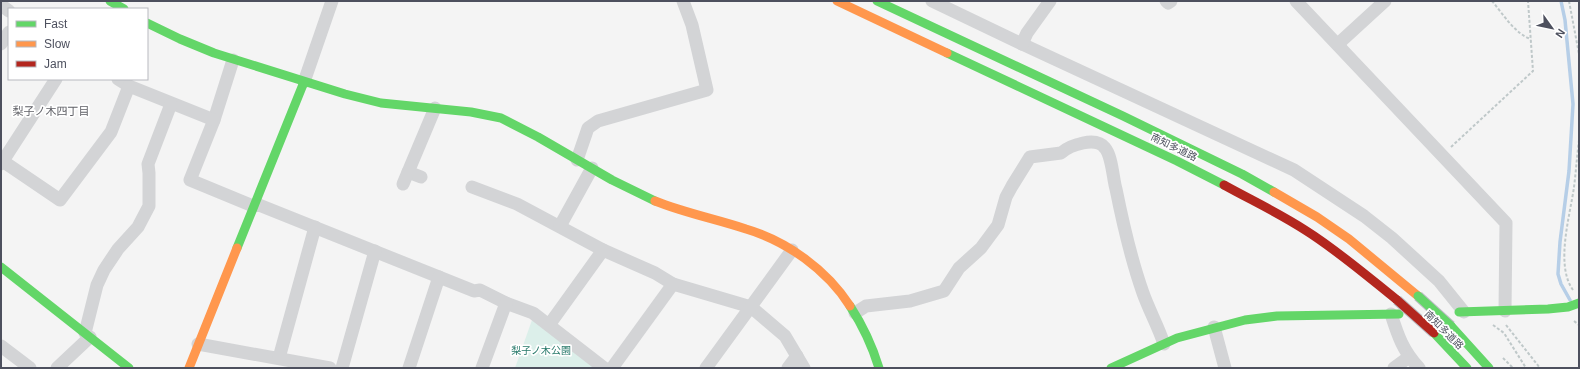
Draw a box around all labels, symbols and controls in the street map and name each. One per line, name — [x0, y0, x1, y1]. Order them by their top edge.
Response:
legend — [8, 8, 148, 80]
north arrow — [1532, 8, 1572, 48]
text: Fast — [44, 17, 68, 31]
text: N — [1553, 27, 1568, 40]
text: Slow — [44, 37, 70, 51]
text: Jam — [44, 57, 67, 71]
district label: 梨子ノ木四丁目 — [13, 105, 90, 117]
street label: 南知多道路 — [1149, 131, 1199, 163]
street label: 南知多道路 — [1422, 308, 1466, 352]
park label: 梨子ノ木公園 — [511, 345, 571, 356]

